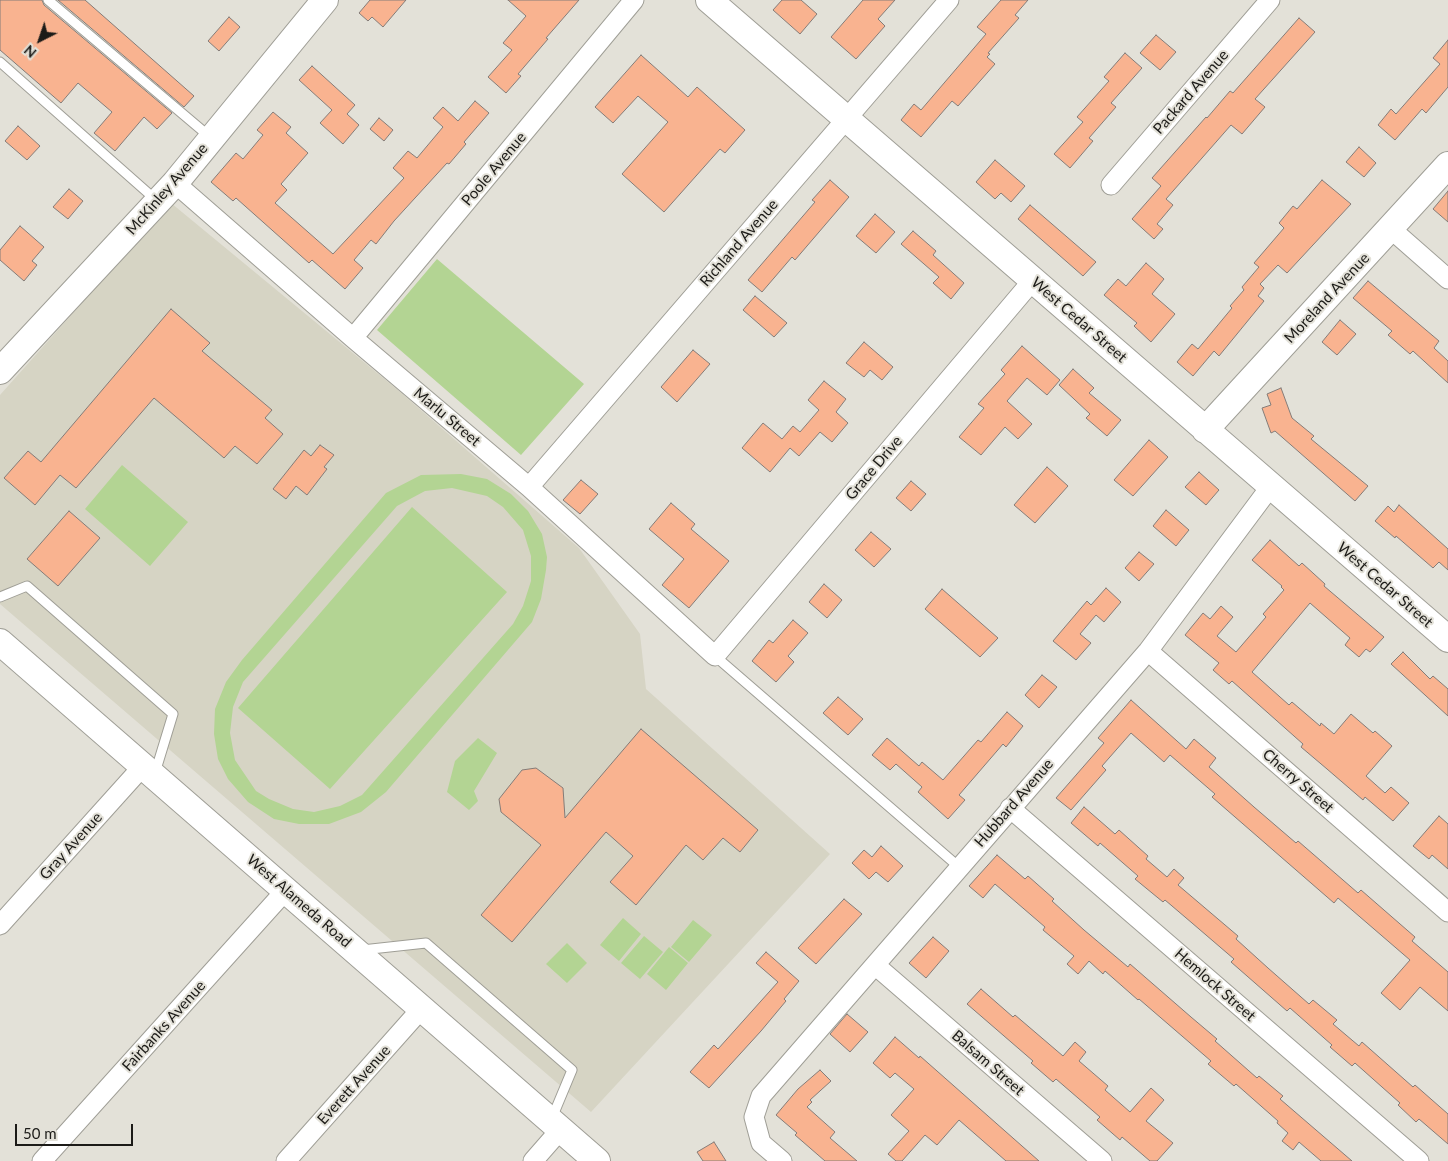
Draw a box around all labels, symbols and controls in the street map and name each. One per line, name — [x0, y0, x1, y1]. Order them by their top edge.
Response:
north arrow — [15, 15, 65, 65]
text: N — [20, 42, 39, 62]
street label: Packard Avenue — [1150, 46, 1232, 138]
street label: Poole Avenue — [458, 129, 530, 209]
street label: McKinley Avenue — [122, 140, 212, 238]
street label: Richland Avenue — [696, 196, 782, 290]
street label: Moreland Avenue — [1281, 249, 1373, 347]
street label: West Cedar Street — [1028, 274, 1130, 366]
street label: Marlu Street — [410, 384, 484, 450]
street label: Grace Drive — [842, 432, 906, 504]
street label: West Cedar Street — [1334, 539, 1436, 631]
street label: Cherry Street — [1259, 745, 1337, 817]
street label: Hubbard Avenue — [971, 755, 1057, 851]
street label: Gray Avenue — [36, 809, 106, 883]
street label: West Alameda Road — [243, 851, 355, 951]
street label: Hemlock Street — [1171, 945, 1259, 1025]
street label: Fairbanks Avenue — [119, 977, 209, 1075]
street label: Balsam Street — [948, 1027, 1028, 1099]
street label: Everett Avenue — [314, 1042, 394, 1128]
scale bar — [18, 1114, 135, 1146]
text: 50 m — [23, 1124, 57, 1142]

